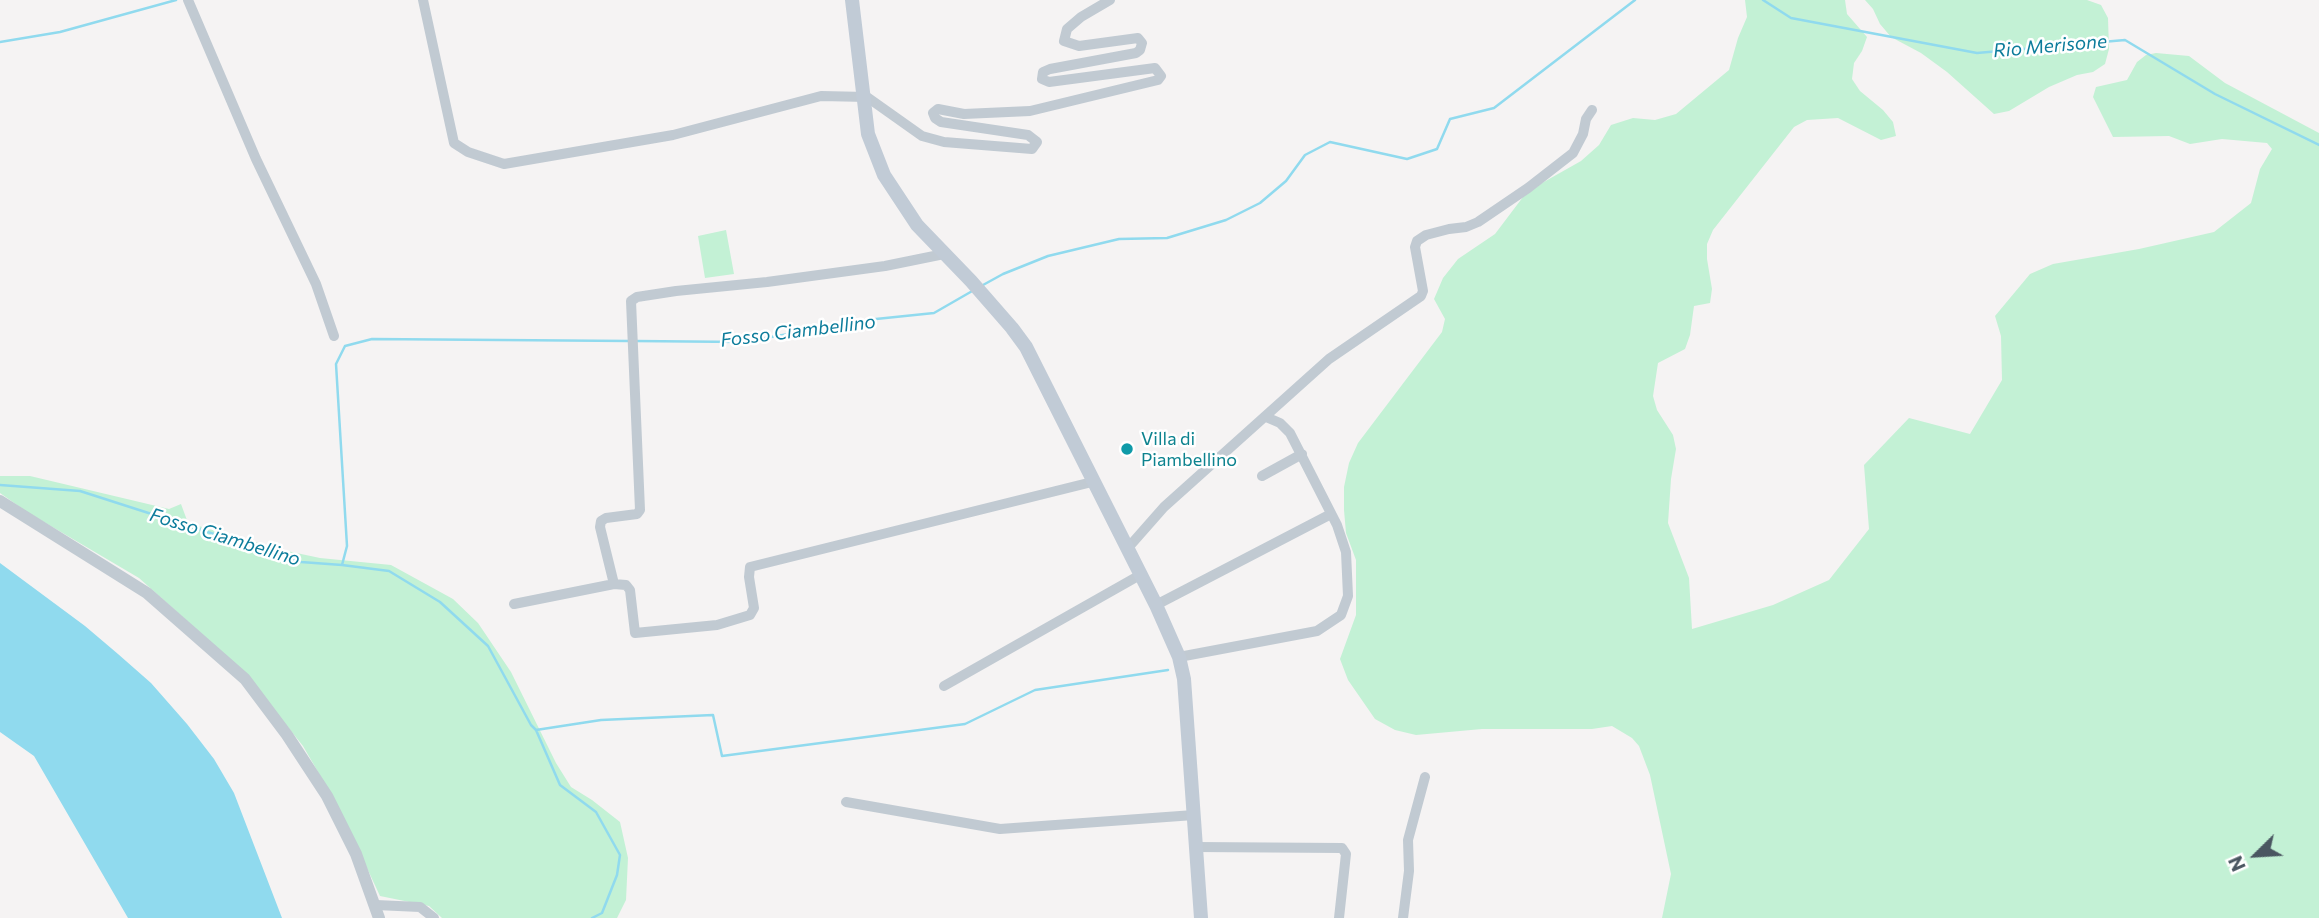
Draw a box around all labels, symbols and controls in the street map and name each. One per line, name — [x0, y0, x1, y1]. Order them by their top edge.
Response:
water label: Rio Merisone — [1992, 30, 2108, 62]
water label: Fosso Ciambellino — [719, 310, 877, 352]
place label: Villa di Piambellino — [1141, 428, 1237, 471]
marker: Villa di Piambellino — [1119, 441, 1135, 457]
water label: Fosso Ciambellino — [147, 503, 303, 571]
north arrow — [2221, 820, 2291, 890]
text: N — [2223, 853, 2250, 875]

